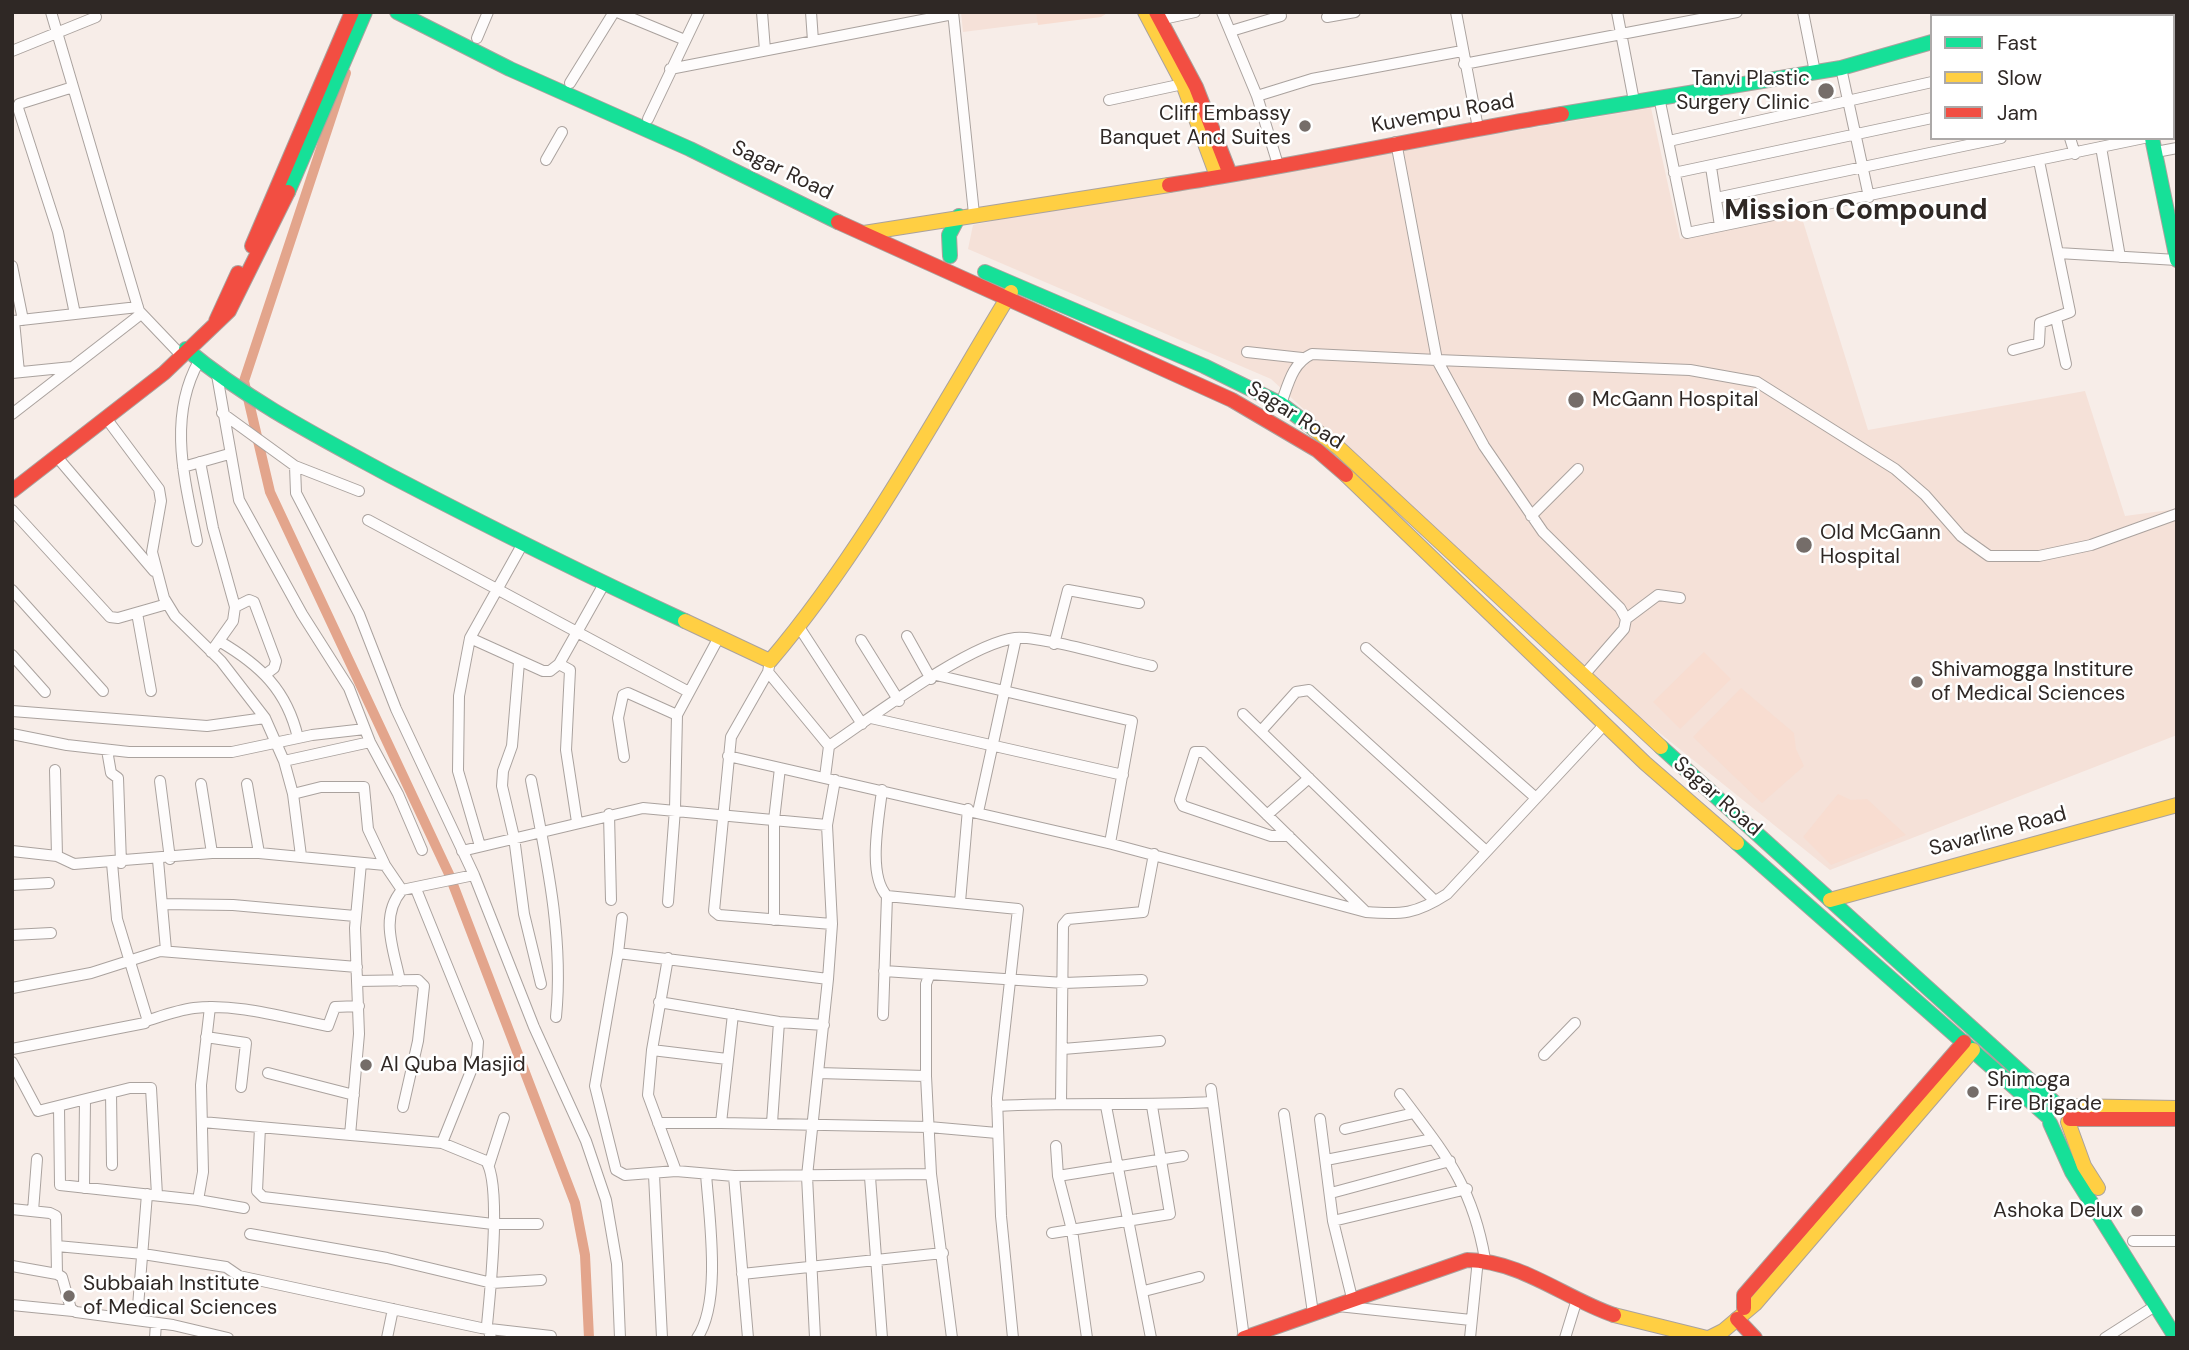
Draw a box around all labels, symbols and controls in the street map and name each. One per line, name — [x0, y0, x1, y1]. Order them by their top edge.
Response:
legend — [1930, 14, 2175, 140]
text: Fast — [1997, 29, 2037, 57]
text: Slow — [1997, 64, 2042, 92]
place label: Tanvi Plastic Surgery Clinic — [1676, 66, 1810, 116]
marker: Tanvi Plastic Surgery Clinic — [1816, 81, 1836, 101]
street label: Kuvempu Road — [1370, 89, 1516, 139]
text: Jam — [1997, 99, 2038, 127]
place label: Cliff Embassy Banquet And Suites — [1100, 101, 1291, 151]
marker: Cliff Embassy Banquet And Suites — [1297, 118, 1313, 134]
street label: Sagar Road — [727, 136, 837, 206]
district label: Mission Compound — [1724, 195, 1988, 229]
street label: Sagar Road — [1242, 376, 1348, 456]
place label: McGann Hospital — [1592, 387, 1759, 413]
marker: McGann Hospital — [1566, 390, 1586, 410]
place label: Old McGann Hospital — [1820, 520, 1941, 570]
marker: Old McGann Hospital — [1794, 535, 1814, 555]
place label: Shivamogga Institure of Medical Sciences — [1931, 657, 2133, 707]
marker: Shivamogga Institure of Medical Sciences — [1909, 674, 1925, 690]
street label: Sagar Road — [1668, 752, 1766, 842]
street label: Savarline Road — [1927, 802, 2069, 862]
place label: Al Quba Masjid — [380, 1052, 526, 1078]
marker: Al Quba Masjid — [358, 1057, 374, 1073]
place label: Shimoga Fire Brigade — [1987, 1067, 2102, 1117]
marker: Shimoga Fire Brigade — [1965, 1084, 1981, 1100]
place label: Ashoka Delux — [1993, 1198, 2123, 1224]
marker: Ashoka Delux — [2129, 1203, 2145, 1219]
place label: Subbaiah Institute of Medical Sciences — [83, 1271, 277, 1321]
marker: Subbaiah Institute of Medical Sciences — [61, 1288, 77, 1304]

